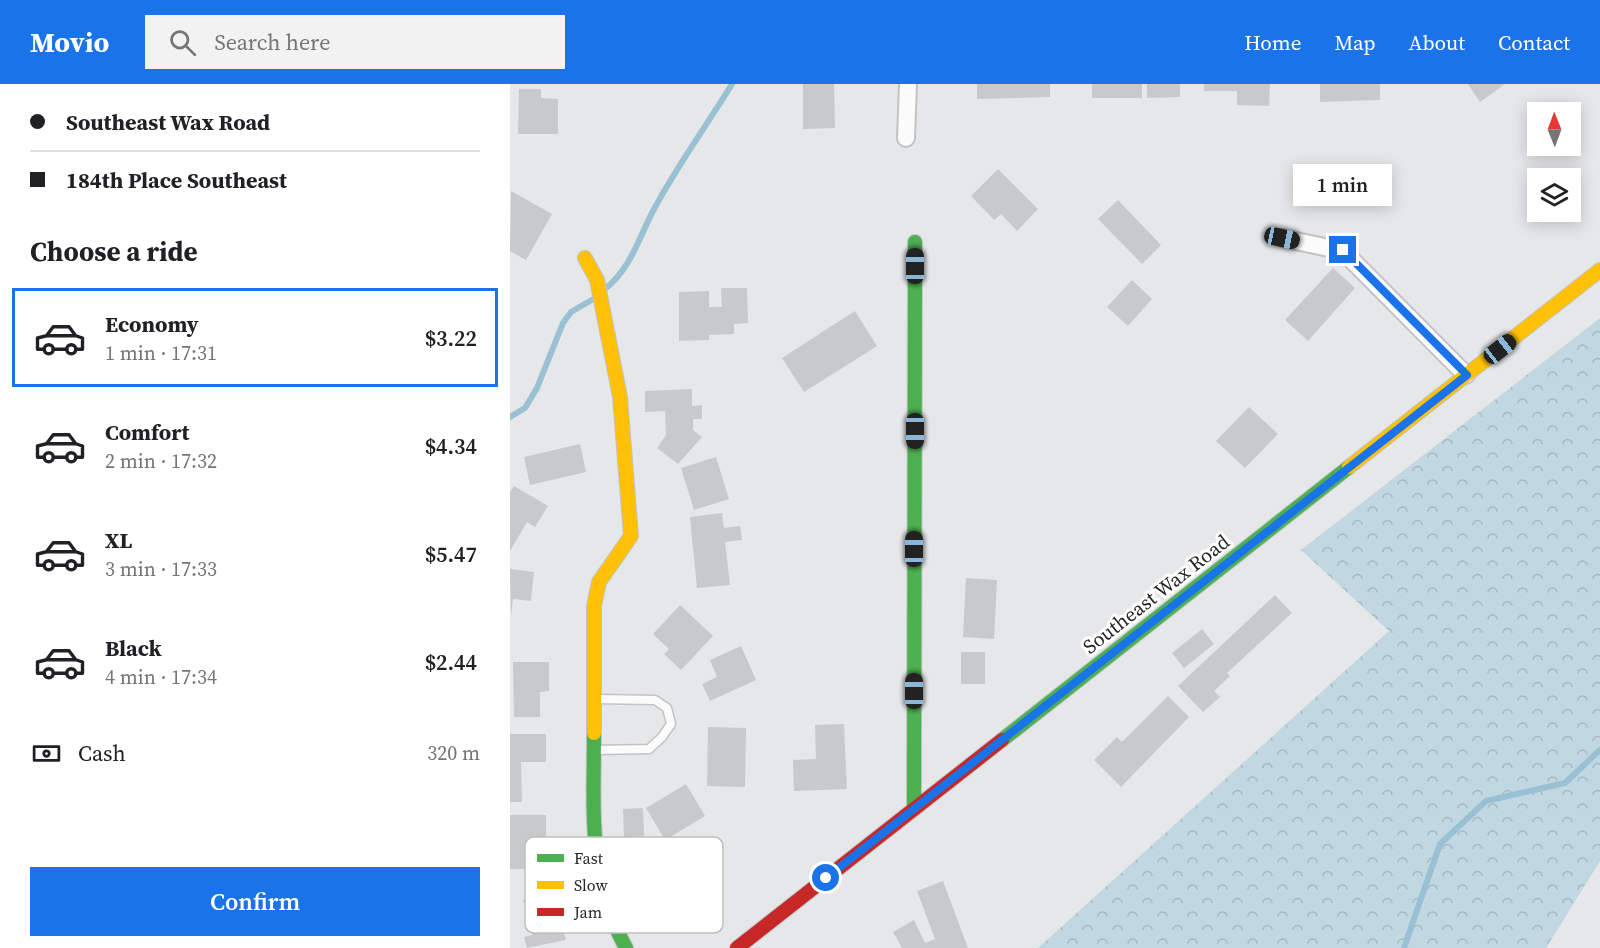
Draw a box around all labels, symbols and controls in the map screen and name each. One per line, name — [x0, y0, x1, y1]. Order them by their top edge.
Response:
search box — [145, 15, 565, 69]
text: Movio — [30, 23, 109, 61]
icon: search — [166, 26, 199, 59]
text: Search here — [214, 27, 330, 57]
text: Home — [1244, 28, 1302, 57]
text: Map — [1335, 28, 1376, 57]
text: About — [1409, 28, 1465, 57]
text: Contact — [1498, 28, 1570, 57]
north arrow — [1527, 102, 1581, 156]
map controls — [1527, 102, 1581, 222]
text: Southeast Wax Road — [66, 107, 270, 137]
callout: 1 min — [1294, 163, 1392, 205]
text: 184th Place Southeast — [66, 165, 287, 195]
button: layers — [1527, 168, 1581, 222]
text: 1 min — [1317, 171, 1368, 199]
car — [1263, 225, 1301, 251]
text: Choose a ride — [30, 233, 198, 270]
route end — [1329, 236, 1356, 263]
car — [906, 248, 924, 284]
text: Economy — [105, 309, 199, 339]
icon: car — [33, 311, 87, 365]
text: $3.22 — [425, 323, 477, 353]
car — [1480, 331, 1520, 367]
text: 1 min · 17:31 — [105, 339, 217, 367]
car — [906, 413, 924, 449]
text: Comfort — [105, 417, 189, 447]
icon: car — [33, 419, 87, 473]
text: $4.34 — [425, 431, 477, 461]
text: 2 min · 17:32 — [105, 447, 217, 475]
text: XL — [105, 525, 132, 555]
icon: car — [33, 527, 87, 581]
street label: Southeast Wax Road — [1077, 527, 1236, 660]
car — [905, 531, 923, 567]
text: $5.47 — [425, 539, 477, 569]
text: 3 min · 17:33 — [105, 555, 217, 583]
text: Black — [105, 633, 162, 663]
icon: car — [33, 635, 87, 689]
text: $2.44 — [425, 647, 477, 677]
text: 4 min · 17:34 — [105, 663, 217, 691]
car — [905, 673, 923, 709]
icon: cash — [30, 737, 63, 770]
text: Cash — [78, 738, 126, 768]
text: 320 m — [427, 739, 480, 767]
legend — [525, 837, 723, 933]
text: Fast — [574, 847, 604, 869]
route start — [812, 864, 839, 891]
button: Confirm — [30, 867, 480, 936]
text: Slow — [574, 874, 609, 896]
text: Jam — [573, 901, 602, 923]

